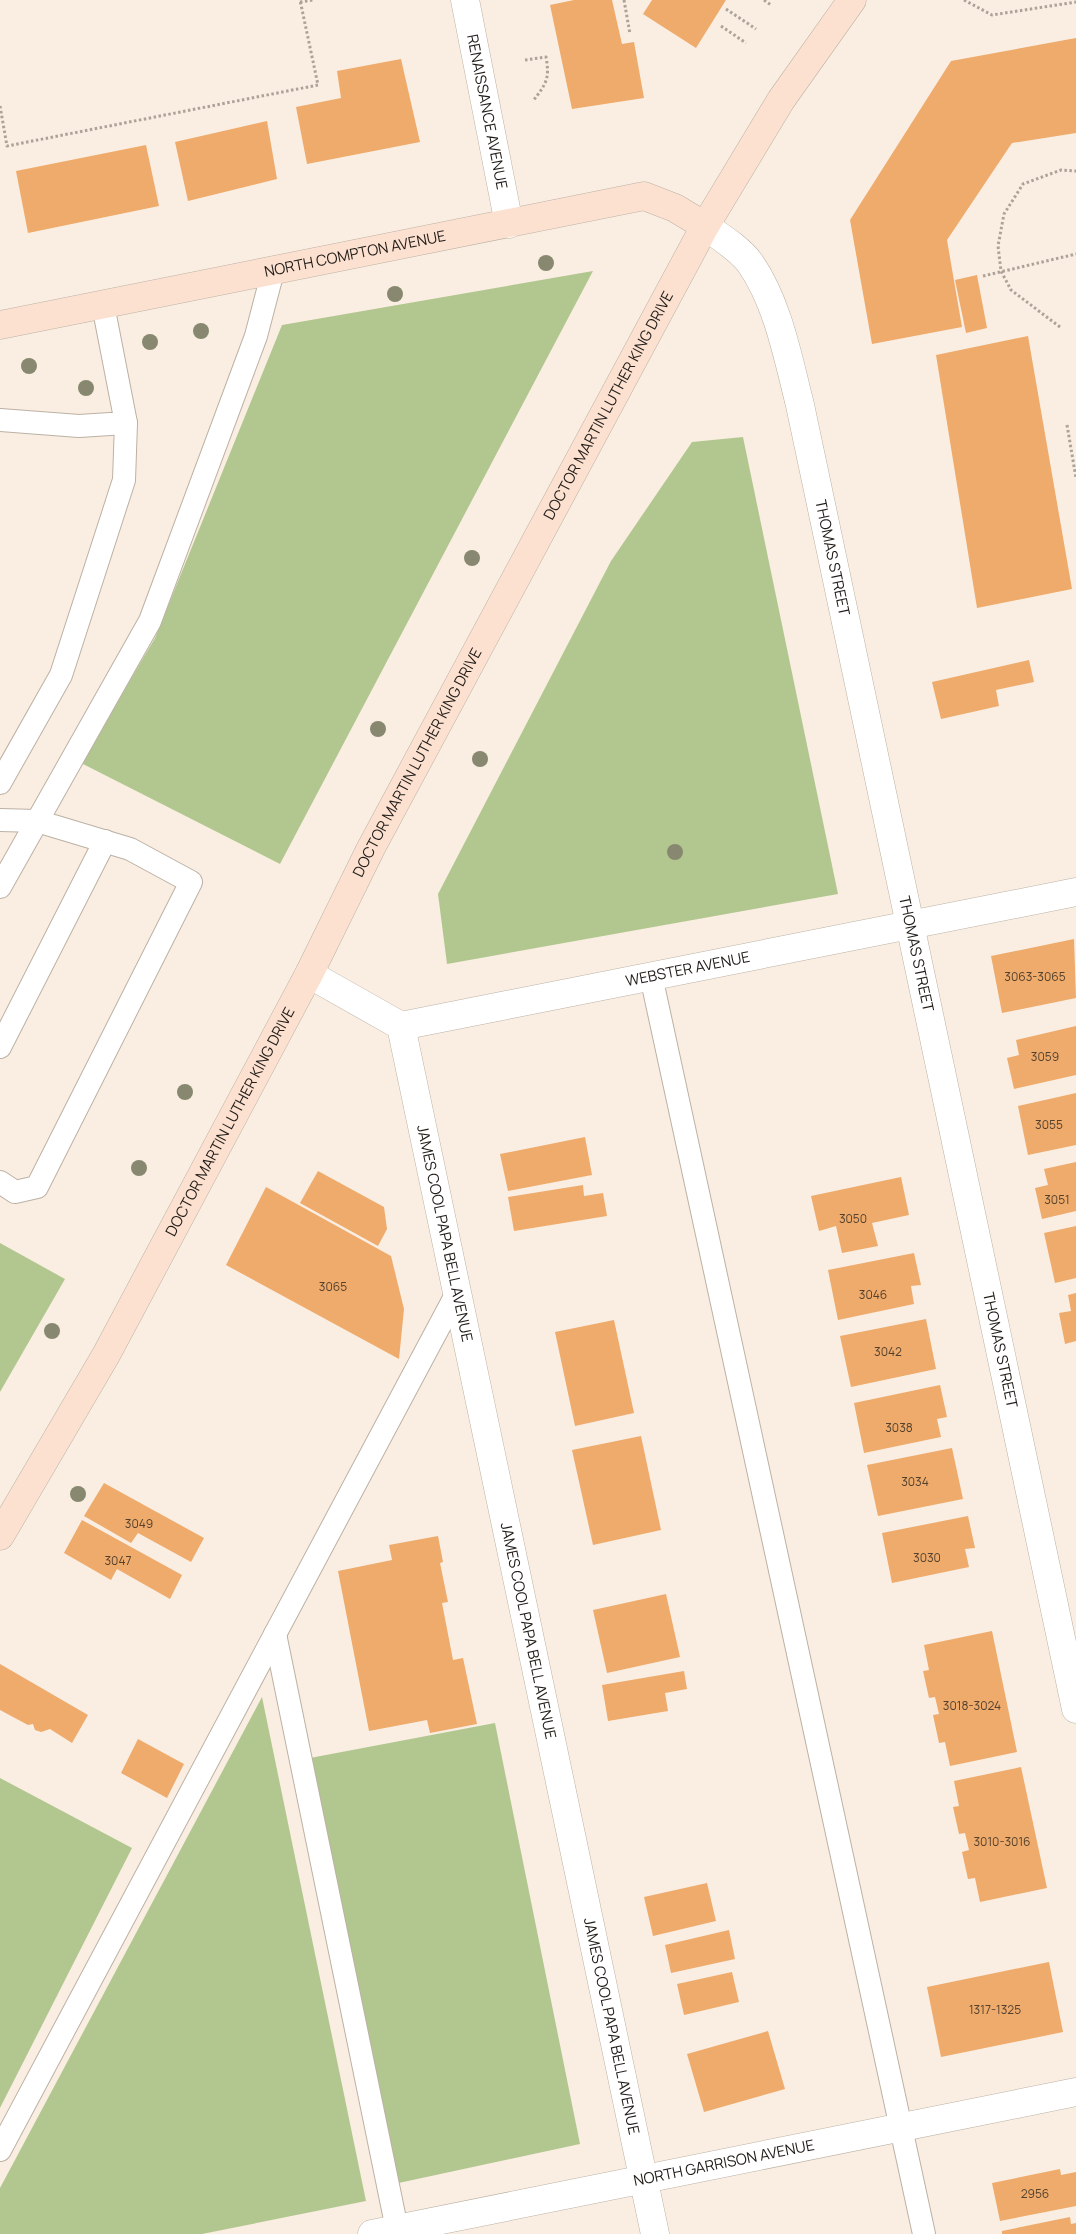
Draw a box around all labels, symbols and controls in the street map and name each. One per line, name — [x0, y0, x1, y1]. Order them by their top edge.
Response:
street label: RENAISSANCE AVENUE — [462, 32, 513, 191]
street label: NORTH COMPTON AVENUE — [262, 225, 447, 282]
street label: DOCTOR MARTIN LUTHER KING DRIVE — [538, 287, 678, 523]
street label: THOMAS STREET — [810, 498, 855, 618]
street label: DOCTOR MARTIN LUTHER KING DRIVE — [347, 644, 486, 880]
street label: THOMAS STREET — [894, 894, 939, 1014]
street label: WEBSTER AVENUE — [624, 946, 752, 991]
house number: 3063-3065 — [1004, 968, 1066, 985]
street label: DOCTOR MARTIN LUTHER KING DRIVE — [160, 1003, 299, 1240]
house number: 3059 — [1031, 1048, 1059, 1065]
house number: 3055 — [1035, 1116, 1063, 1133]
street label: JAMES COOL PAPA BELL AVENUE — [412, 1123, 478, 1344]
house number: 3051 — [1044, 1191, 1070, 1208]
house number: 3050 — [839, 1210, 867, 1227]
house number: 3065 — [319, 1278, 347, 1295]
house number: 3046 — [859, 1286, 887, 1303]
street label: THOMAS STREET — [978, 1290, 1023, 1410]
house number: 3042 — [874, 1343, 902, 1360]
house number: 3038 — [885, 1419, 913, 1436]
house number: 3034 — [901, 1473, 929, 1490]
house number: 3049 — [125, 1515, 153, 1532]
street label: JAMES COOL PAPA BELL AVENUE — [496, 1520, 562, 1741]
house number: 3030 — [913, 1549, 941, 1566]
house number: 3047 — [104, 1552, 132, 1569]
house number: 3018-3024 — [943, 1697, 1001, 1714]
house number: 3010-3016 — [973, 1833, 1031, 1850]
street label: JAMES COOL PAPA BELL AVENUE — [579, 1916, 645, 2136]
house number: 1317-1325 — [969, 2001, 1021, 2018]
street label: NORTH GARRISON AVENUE — [632, 2134, 816, 2191]
house number: 2956 — [1021, 2185, 1049, 2202]

